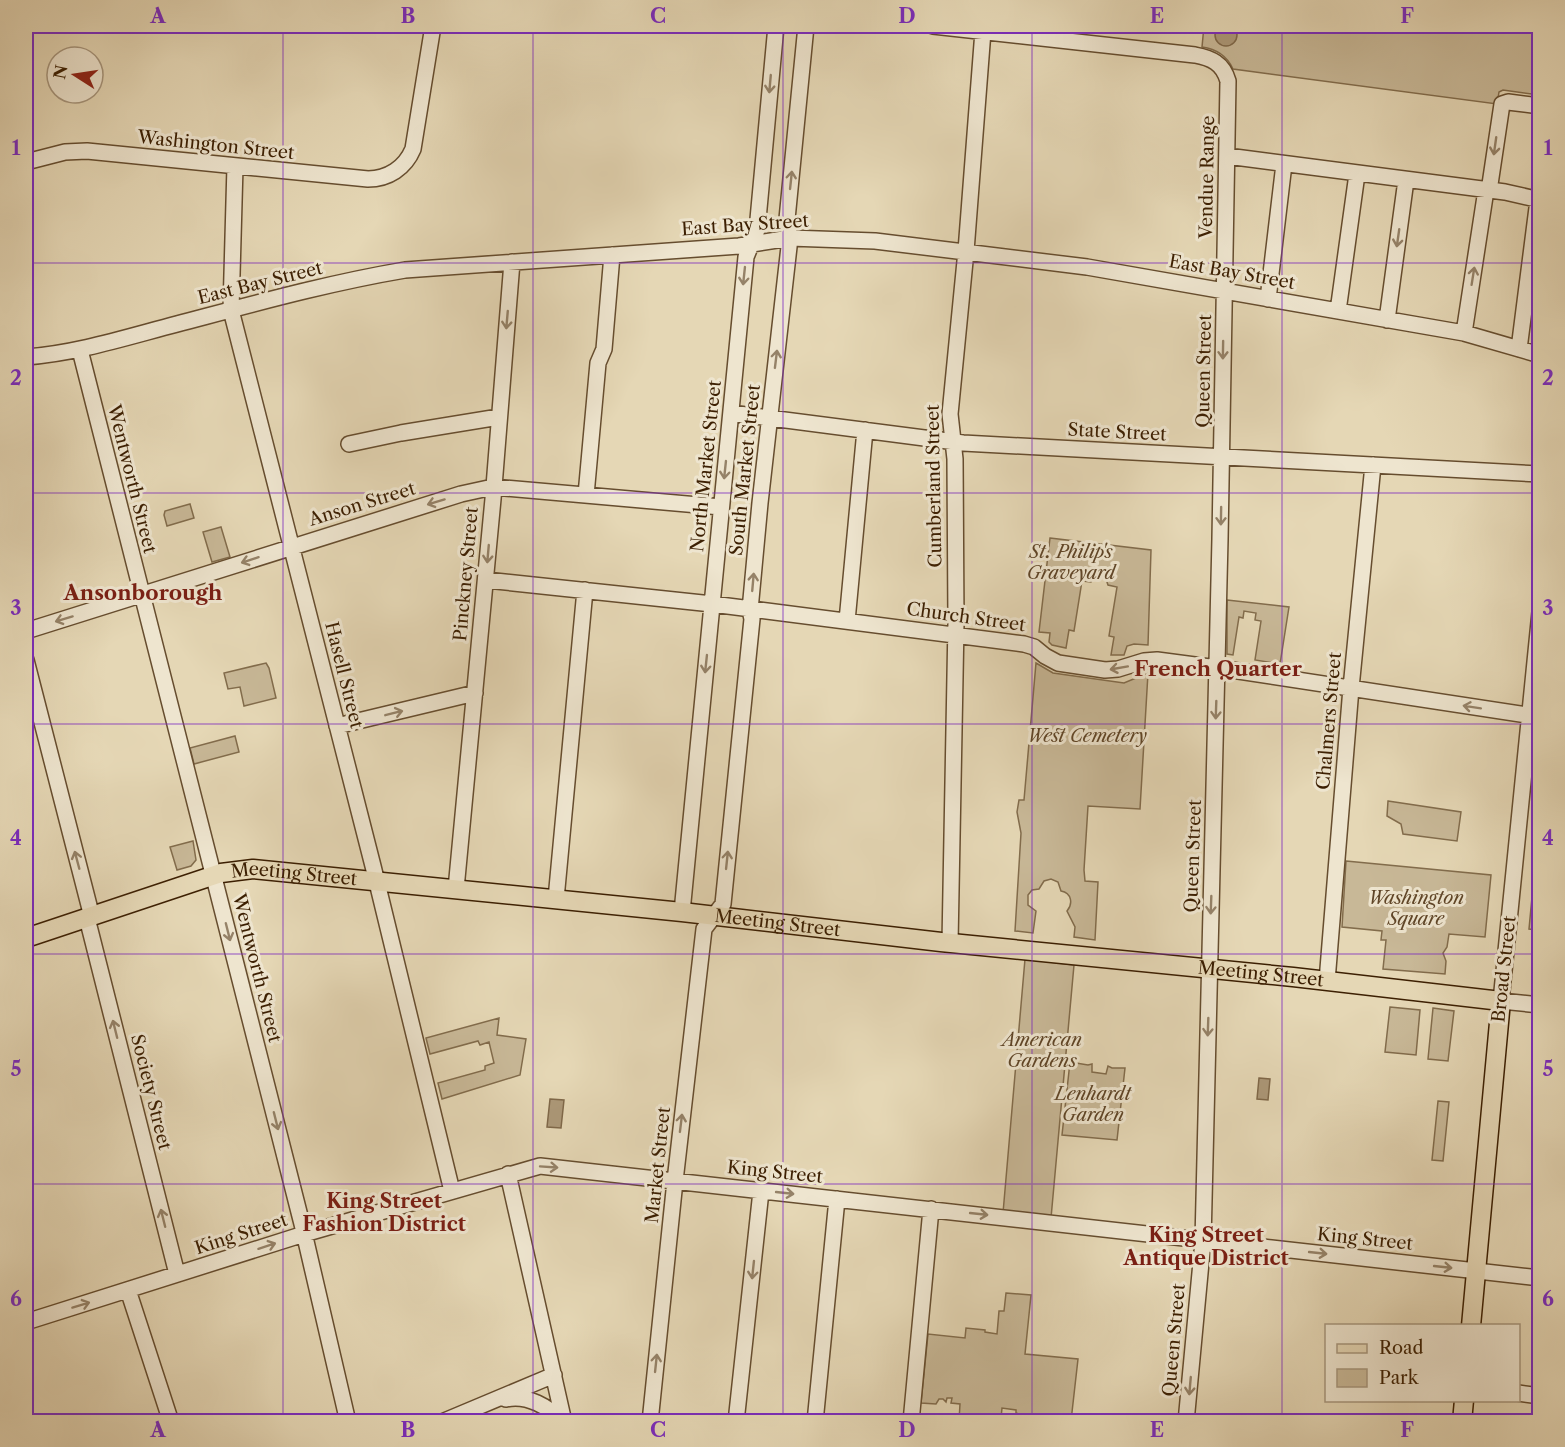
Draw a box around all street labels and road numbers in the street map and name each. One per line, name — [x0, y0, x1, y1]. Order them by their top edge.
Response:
street label: Vendue Range — [1195, 115, 1219, 240]
street label: Washington Street — [136, 126, 296, 164]
street label: East Bay Street — [681, 210, 810, 240]
street label: East Bay Street — [1167, 250, 1297, 294]
street label: East Bay Street — [195, 257, 325, 309]
street label: Queen Street — [1192, 314, 1216, 428]
street label: North Market Street — [686, 378, 726, 553]
street label: South Market Street — [725, 382, 765, 557]
street label: Wentworth Street — [103, 401, 161, 556]
street label: Cumberland Street — [922, 404, 946, 568]
street label: State Street — [1067, 418, 1168, 446]
street label: Anson Street — [305, 477, 419, 531]
street label: Pinckney Street — [449, 505, 483, 642]
street label: Church Street — [905, 598, 1028, 636]
street label: Hasell Street — [320, 619, 368, 731]
street label: Chalmers Street — [1312, 651, 1346, 791]
street label: Queen Street — [1180, 798, 1206, 913]
street label: Meeting Street — [230, 858, 359, 890]
street label: Wentworth Street — [228, 890, 286, 1045]
street label: Meeting Street — [713, 905, 842, 941]
street label: Broad Street — [1487, 914, 1521, 1023]
street label: Meeting Street — [1197, 957, 1326, 992]
street label: Society Street — [126, 1032, 176, 1153]
street label: Market Street — [641, 1105, 675, 1224]
street label: King Street — [726, 1156, 825, 1188]
street label: King Street — [192, 1209, 291, 1259]
street label: King Street — [1316, 1223, 1415, 1255]
street label: Queen Street — [1158, 1282, 1190, 1397]

